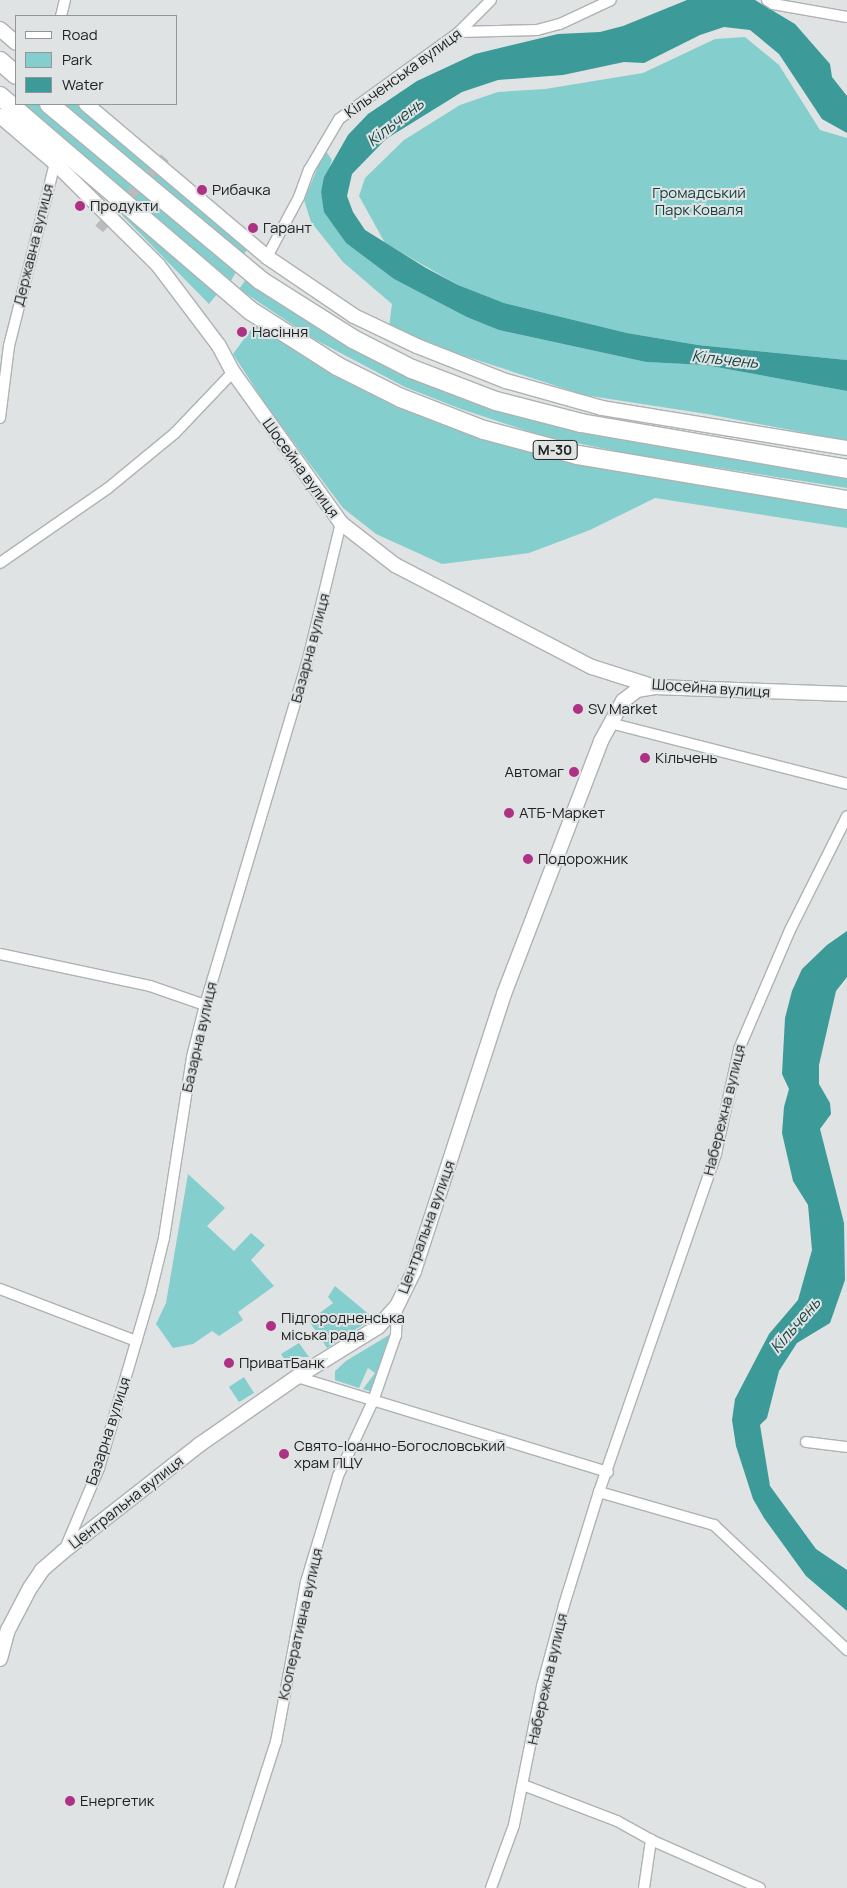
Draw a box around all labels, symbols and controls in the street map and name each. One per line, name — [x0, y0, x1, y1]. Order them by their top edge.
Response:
legend — [15, 15, 178, 105]
text: Road — [62, 24, 98, 45]
street label: Кільченська вулиця — [341, 25, 465, 121]
text: Park — [62, 49, 92, 70]
text: Water — [62, 74, 104, 95]
water label: Кільчень — [363, 94, 427, 150]
place label: Рибачка — [212, 181, 271, 199]
street label: Державна вулиця — [9, 182, 57, 308]
park label: Громадський Парк Коваля — [652, 183, 746, 218]
marker: Рибачка — [196, 184, 208, 196]
place label: Продукти — [90, 197, 159, 215]
marker: Продукти — [74, 200, 86, 212]
place label: Гарант — [263, 219, 312, 237]
marker: Гарант — [247, 222, 259, 234]
place label: Насіння — [252, 323, 308, 341]
marker: Насіння — [236, 326, 248, 338]
water label: Кільчень — [691, 346, 759, 372]
street label: Шосейна вулиця — [259, 415, 343, 521]
road number: М-30 — [532, 438, 578, 462]
street label: Базарна вулиця — [287, 591, 333, 705]
street label: Шосейна вулиця — [651, 675, 771, 701]
place label: SV Market — [588, 700, 657, 718]
marker: SV Market — [572, 703, 584, 715]
place label: Кільчень — [655, 749, 718, 767]
marker: Кільчень — [639, 752, 651, 764]
place label: Автомаг — [504, 763, 564, 781]
marker: Автомаг — [568, 766, 580, 778]
place label: АТБ-Маркет — [519, 804, 605, 822]
marker: АТБ-Маркет — [503, 807, 515, 819]
place label: Подорожник — [538, 850, 628, 868]
marker: Подорожник — [522, 853, 534, 865]
street label: Базарна вулиця — [178, 980, 220, 1094]
street label: Набережна вулиця — [699, 1043, 749, 1177]
street label: Центральна вулиця — [394, 1158, 458, 1296]
water label: Кільчень — [766, 1293, 824, 1357]
place label: Підгородненська міська рада — [281, 1308, 405, 1343]
marker: Підгородненська міська рада — [265, 1320, 277, 1332]
place label: ПриватБанк — [239, 1354, 324, 1372]
marker: ПриватБанк — [223, 1357, 235, 1369]
street label: Базарна вулиця — [82, 1375, 134, 1487]
place label: Свято-Іоанно-Богословський храм ПЦУ — [294, 1436, 505, 1471]
marker: Свято-Іоанно-Богословський храм ПЦУ — [278, 1448, 290, 1460]
street label: Центральна вулиця — [65, 1452, 187, 1552]
street label: Кооперативна вулиця — [274, 1546, 326, 1702]
street label: Набережна вулиця — [523, 1611, 571, 1747]
place label: Енергетик — [80, 1792, 154, 1810]
marker: Енергетик — [64, 1795, 76, 1807]

